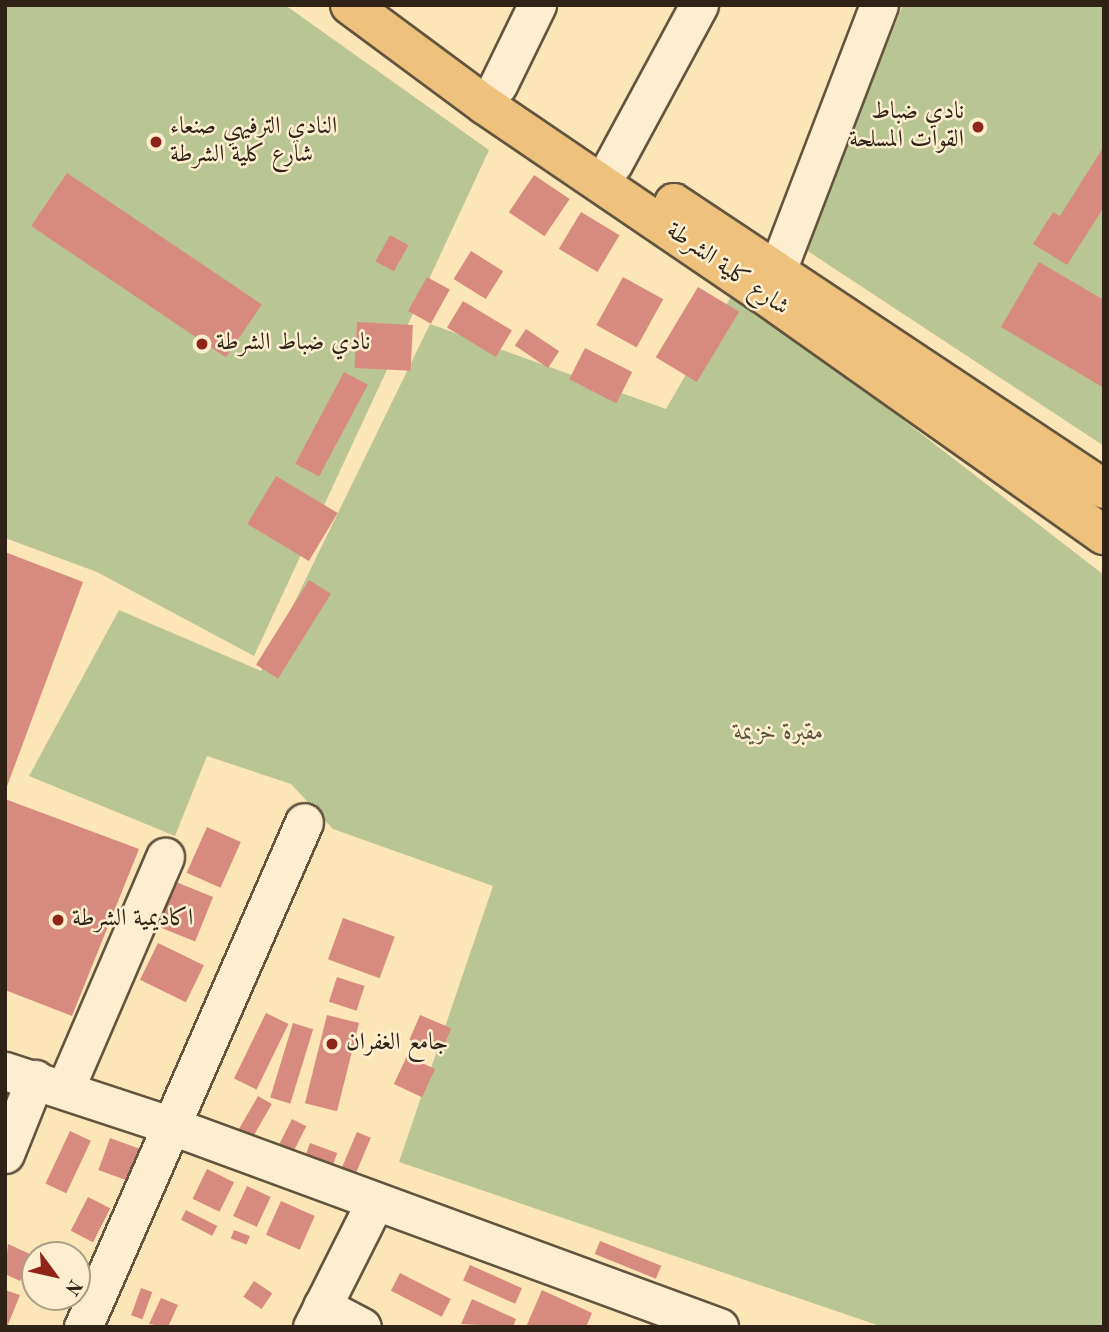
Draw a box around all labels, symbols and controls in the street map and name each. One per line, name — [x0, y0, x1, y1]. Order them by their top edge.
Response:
place label: نادي ضباط القوات المسلحة — [849, 99, 964, 155]
place label: النادي الترفيهي صنعاء شارع كلية الشرطة — [170, 114, 337, 170]
marker: نادي ضباط القوات المسلحة — [970, 119, 986, 135]
marker: النادي الترفيهي صنعاء شارع كلية الشرطة — [148, 134, 164, 150]
street label: شارع كلية الشرطة — [660, 217, 794, 323]
place label: نادي ضباط الشرطة — [216, 330, 370, 358]
marker: نادي ضباط الشرطة — [194, 336, 210, 352]
park label: مقبرة خزيمة — [734, 720, 824, 748]
place label: اكاديمية الشرطة — [72, 906, 193, 934]
marker: اكاديمية الشرطة — [50, 912, 66, 928]
place label: جامع الغفران — [346, 1030, 448, 1058]
marker: جامع الغفران — [324, 1036, 340, 1052]
north arrow — [21, 1241, 91, 1311]
text: N — [60, 1275, 84, 1298]

